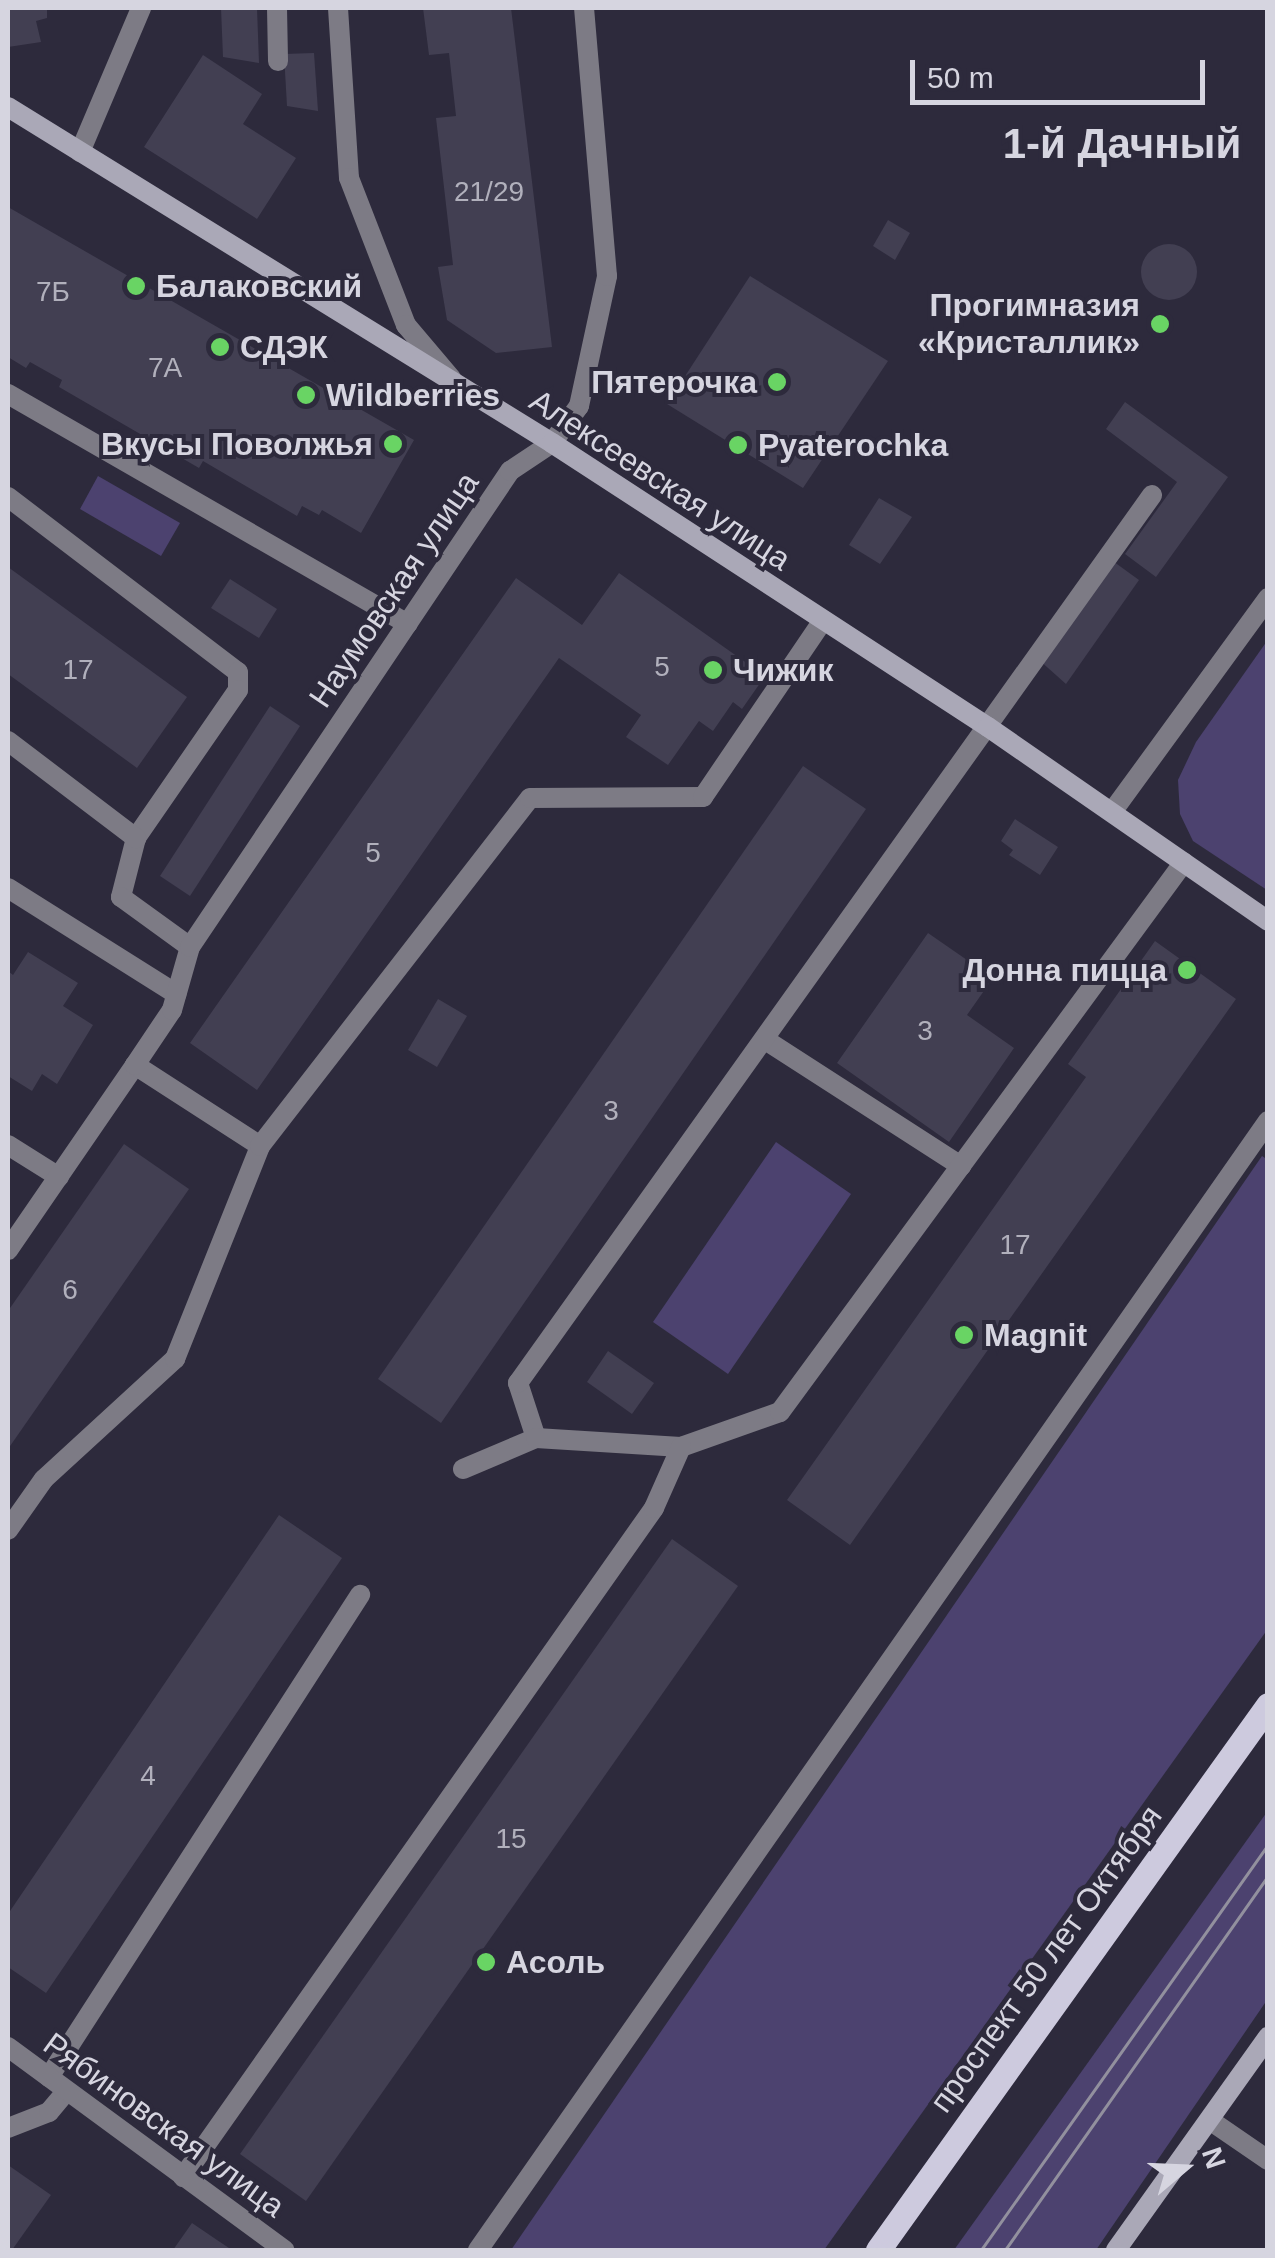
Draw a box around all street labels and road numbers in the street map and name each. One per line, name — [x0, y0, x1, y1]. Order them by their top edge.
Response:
street label: Алексеевская улица — [522, 381, 798, 579]
street label: Наумовская улица — [301, 465, 487, 715]
street label: проспект 50 лет Октября — [922, 1798, 1170, 2120]
street label: Рябиновская улица — [36, 2025, 292, 2225]

